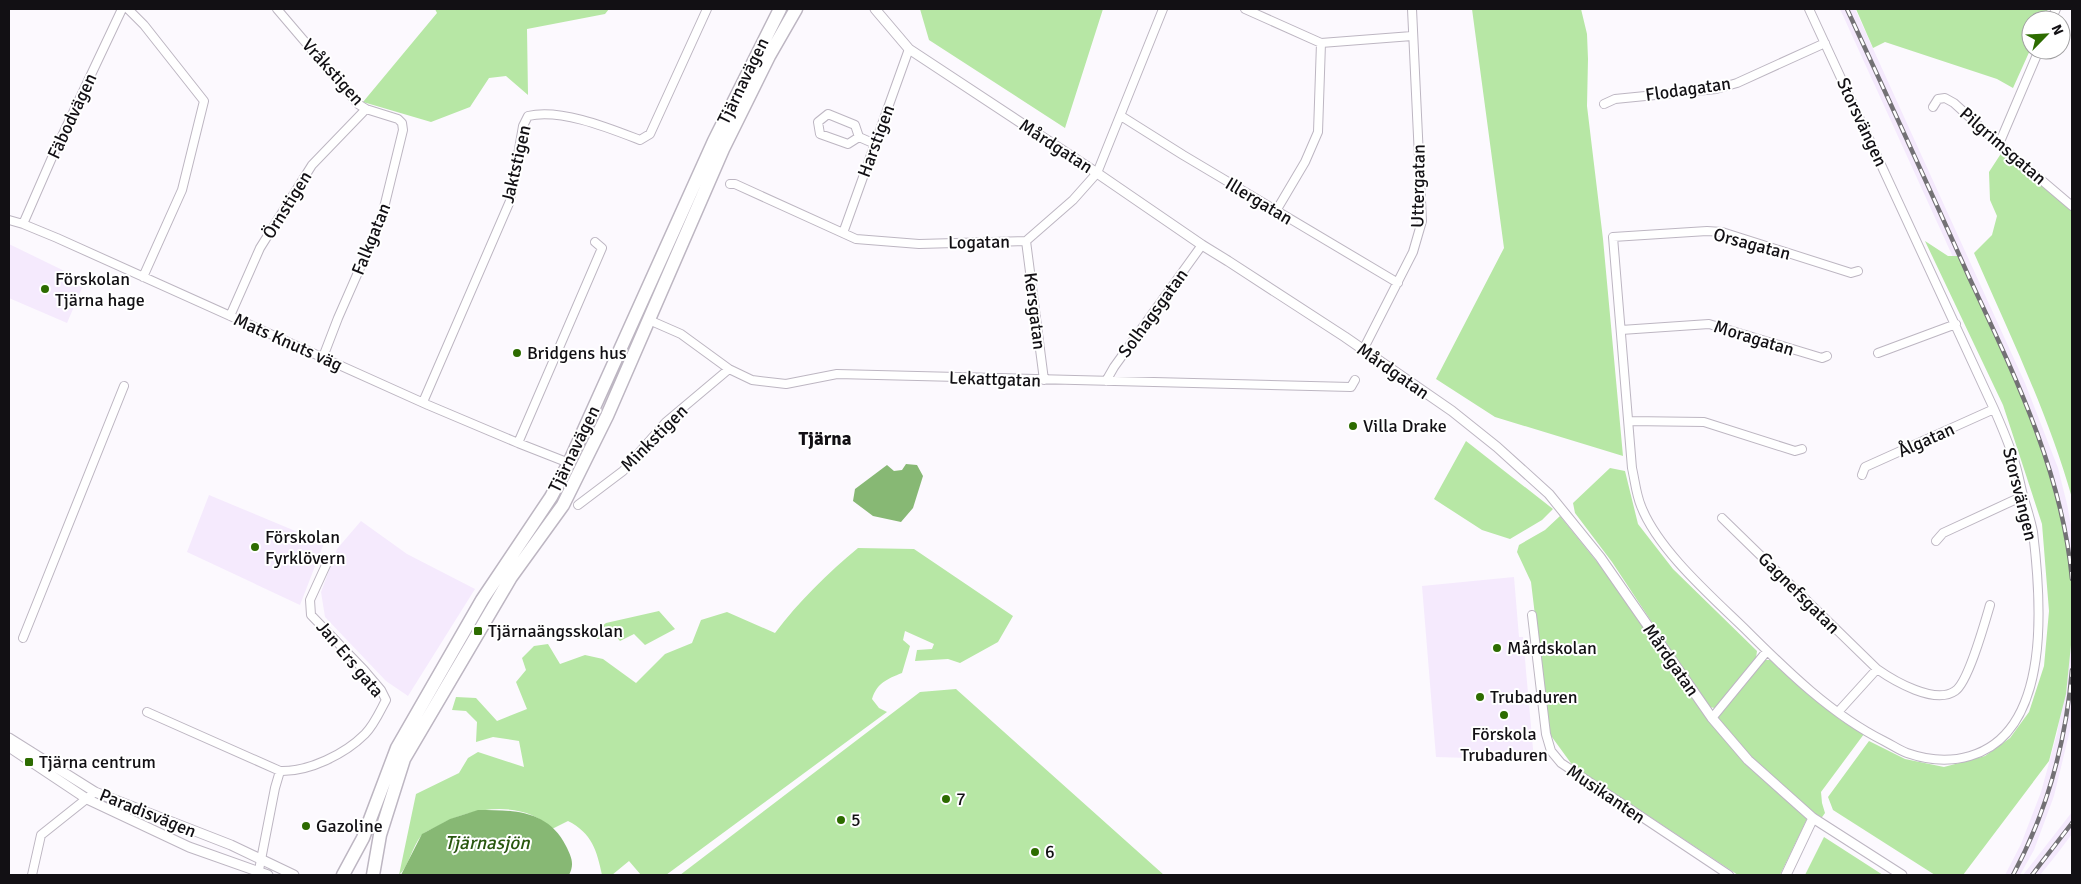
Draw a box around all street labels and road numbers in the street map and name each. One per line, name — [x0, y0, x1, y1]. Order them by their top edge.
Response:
street label: Vråkstigen — [297, 34, 369, 110]
street label: Tjärnavägen — [713, 34, 773, 128]
street label: Fäbodvägen — [43, 70, 101, 162]
street label: Flodagatan — [1644, 72, 1732, 106]
street label: Storsvängen — [1832, 74, 1892, 170]
street label: Harstigen — [853, 102, 899, 180]
street label: Pilgrimsgatan — [1955, 102, 2051, 190]
street label: Mårdgatan — [1015, 114, 1097, 178]
street label: Jaktstigen — [496, 123, 536, 205]
street label: Uttergatan — [1406, 144, 1430, 228]
street label: Örnstigen — [258, 167, 316, 243]
street label: Illergatan — [1221, 172, 1297, 230]
street label: Falkgatan — [347, 200, 395, 278]
street label: Orsagatan — [1711, 223, 1793, 265]
street label: Logatan — [948, 230, 1010, 254]
street label: Solhagsgatan — [1113, 264, 1193, 362]
street label: Kersgatan — [1019, 271, 1051, 351]
street label: Mats Knuts väg — [230, 308, 346, 376]
street label: Moragatan — [1711, 315, 1797, 361]
street label: Mårdgatan — [1353, 338, 1433, 404]
street label: Lekattgatan — [949, 366, 1041, 392]
street label: Minkstigen — [616, 400, 692, 476]
street label: Tjärnavägen — [544, 402, 604, 496]
street label: Ålgatan — [1894, 418, 1958, 462]
street label: Storsvängen — [1998, 445, 2042, 543]
street label: Gagnefsgatan — [1754, 548, 1844, 638]
street label: Jan Ers gata — [312, 616, 388, 702]
street label: Mårdgatan — [1638, 620, 1704, 700]
street label: Musikanten — [1562, 760, 1650, 828]
street label: Paradisvägen — [96, 784, 200, 842]

